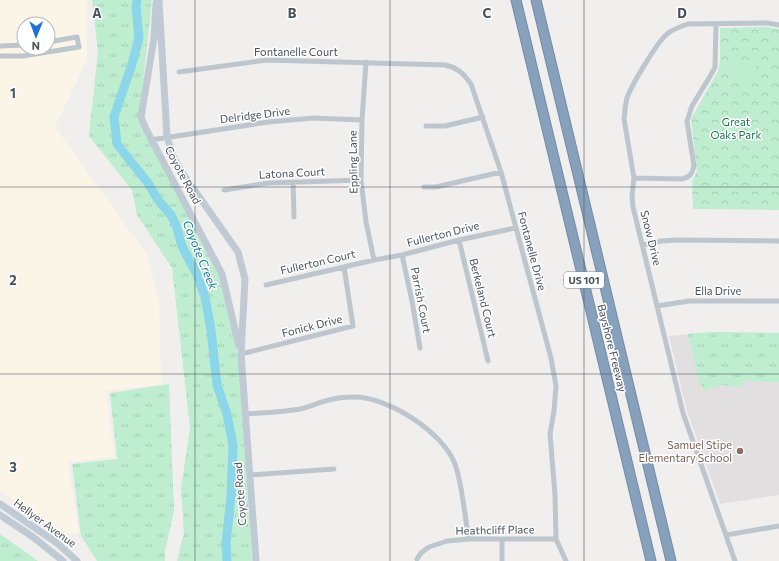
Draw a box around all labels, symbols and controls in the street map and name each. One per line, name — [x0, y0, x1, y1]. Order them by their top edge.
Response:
text: A — [92, 5, 102, 21]
text: B — [288, 5, 297, 21]
text: C — [483, 5, 492, 21]
text: D — [677, 5, 687, 21]
north arrow — [16, 16, 56, 56]
text: N — [32, 40, 40, 53]
street label: Fontanelle Court — [254, 45, 338, 58]
text: 1 — [10, 85, 16, 101]
street label: Delridge Drive — [219, 104, 291, 125]
park label: Great Oaks Park — [711, 115, 761, 141]
street label: Eppling Lane — [345, 130, 360, 194]
street label: Coyote Road — [163, 143, 204, 206]
street label: Latona Court — [258, 164, 326, 181]
street label: Snow Drive — [638, 209, 665, 267]
street label: Fontanelle Drive — [516, 210, 549, 292]
water label: Coyote Creek — [181, 218, 221, 292]
street label: Fullerton Drive — [405, 218, 481, 249]
street label: Fullerton Court — [279, 246, 357, 276]
street label: Berkeland Court — [467, 257, 500, 339]
street label: Parrish Court — [409, 266, 434, 334]
text: 2 — [9, 272, 17, 288]
road number: US 101 — [564, 272, 604, 288]
street label: Ella Drive — [695, 284, 741, 297]
street label: Bayshore Freeway — [595, 303, 630, 393]
street label: Fonick Drive — [280, 312, 344, 339]
place label: Samuel Stipe Elementary School — [639, 438, 732, 464]
marker: Samuel Stipe Elementary School — [735, 446, 745, 456]
text: 3 — [9, 459, 17, 475]
street label: Coyote Road — [231, 462, 248, 526]
street label: Hellyer Avenue — [11, 496, 79, 550]
street label: Heathcliff Place — [455, 522, 535, 537]

